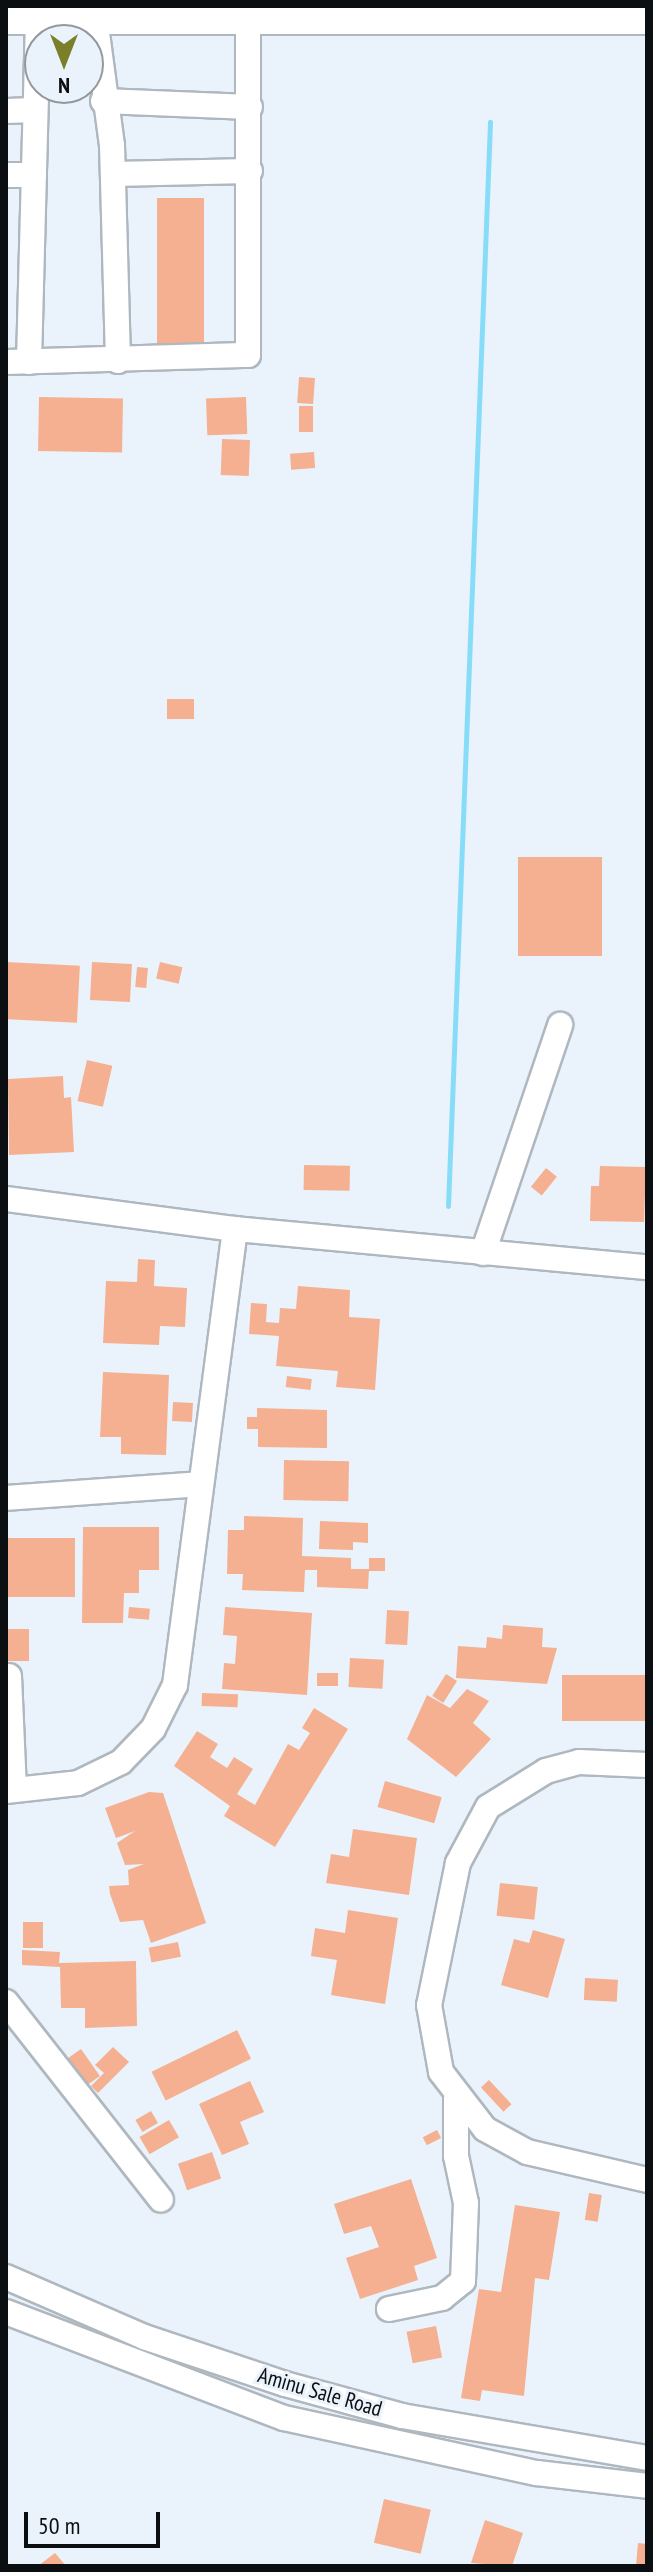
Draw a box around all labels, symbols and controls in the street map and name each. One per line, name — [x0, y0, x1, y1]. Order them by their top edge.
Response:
north arrow — [24, 24, 104, 104]
text: N — [58, 72, 70, 100]
street label: Aminu Sale Road — [255, 2362, 385, 2422]
scale bar — [28, 2496, 164, 2546]
text: 50 m — [38, 2510, 80, 2541]

